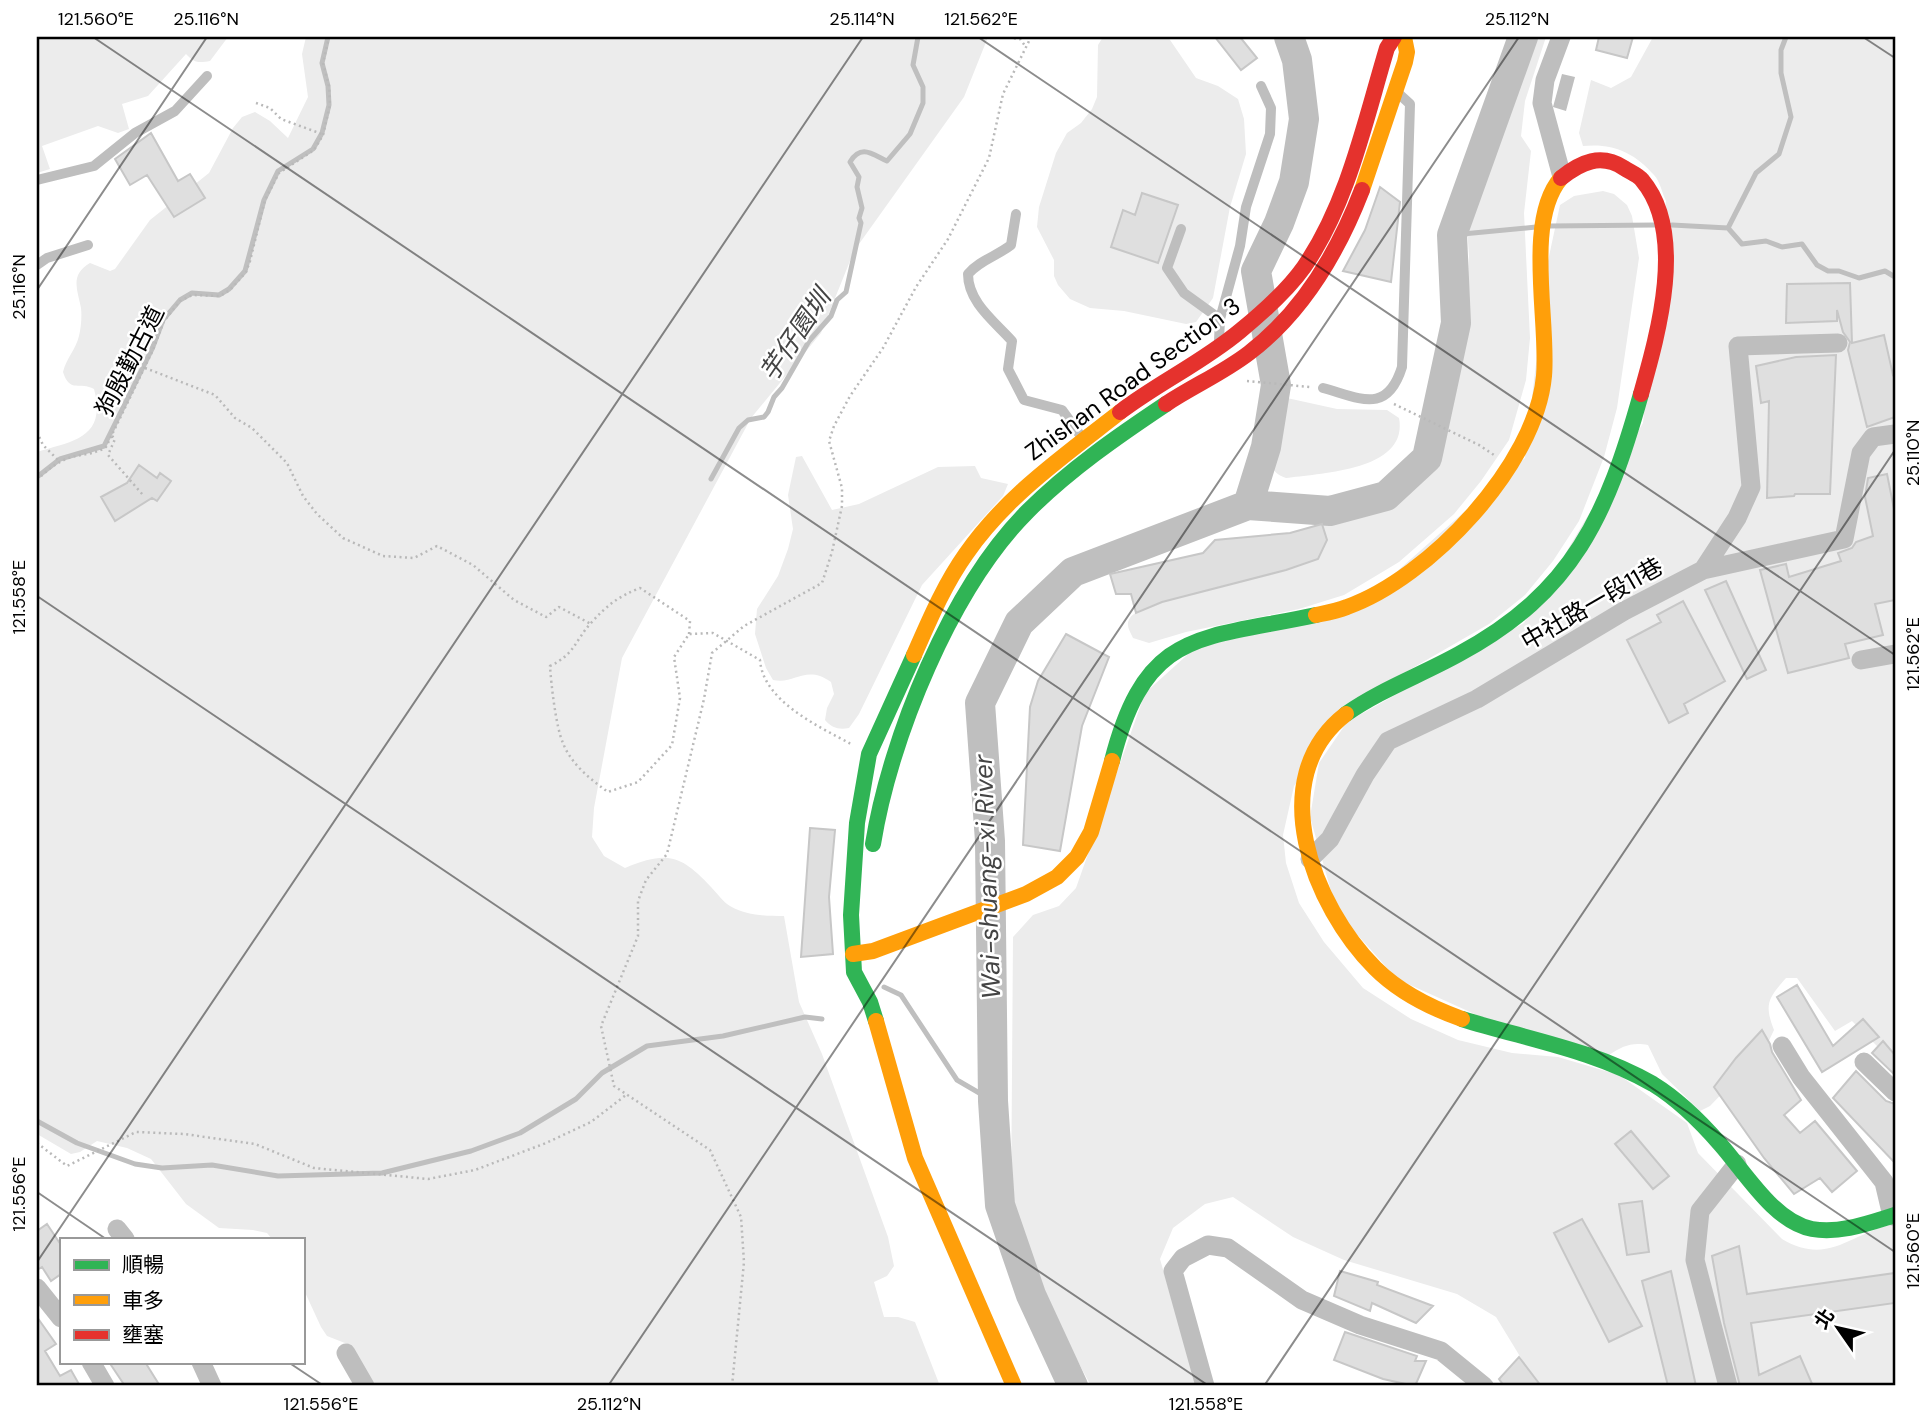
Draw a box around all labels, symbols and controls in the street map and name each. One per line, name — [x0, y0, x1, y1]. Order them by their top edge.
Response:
text: 121.560°E — [58, 7, 134, 31]
text: 25.116°N — [173, 7, 239, 31]
text: 25.114°N — [829, 7, 895, 31]
text: 121.562°E — [944, 7, 1018, 31]
text: 25.112°N — [1485, 7, 1549, 31]
text: 25.116°N — [7, 254, 31, 320]
water label: 芋仔園圳 — [752, 279, 840, 388]
street label: Zhishan Road Section 3 — [1019, 290, 1246, 467]
street label: 狗殷勤古道 — [89, 300, 171, 421]
text: 25.110°N — [1901, 420, 1925, 486]
street label: 中社路一段11巷 — [1515, 550, 1668, 657]
text: 121.558°E — [7, 560, 31, 634]
text: 121.562°E — [1901, 617, 1925, 691]
water label: Wai-shuang-xi River — [966, 753, 1008, 1000]
text: 121.556°E — [7, 1157, 31, 1231]
text: 121.560°E — [1901, 1213, 1925, 1289]
legend — [60, 1238, 304, 1364]
text: 順暢 — [122, 1251, 164, 1279]
text: 車多 — [122, 1287, 164, 1315]
north arrow — [1802, 1294, 1872, 1364]
text: 北 — [1809, 1304, 1840, 1334]
text: 壅塞 — [122, 1321, 164, 1349]
text: 121.556°E — [284, 1392, 358, 1416]
text: 25.112°N — [577, 1392, 641, 1416]
text: 121.558°E — [1169, 1392, 1243, 1416]

